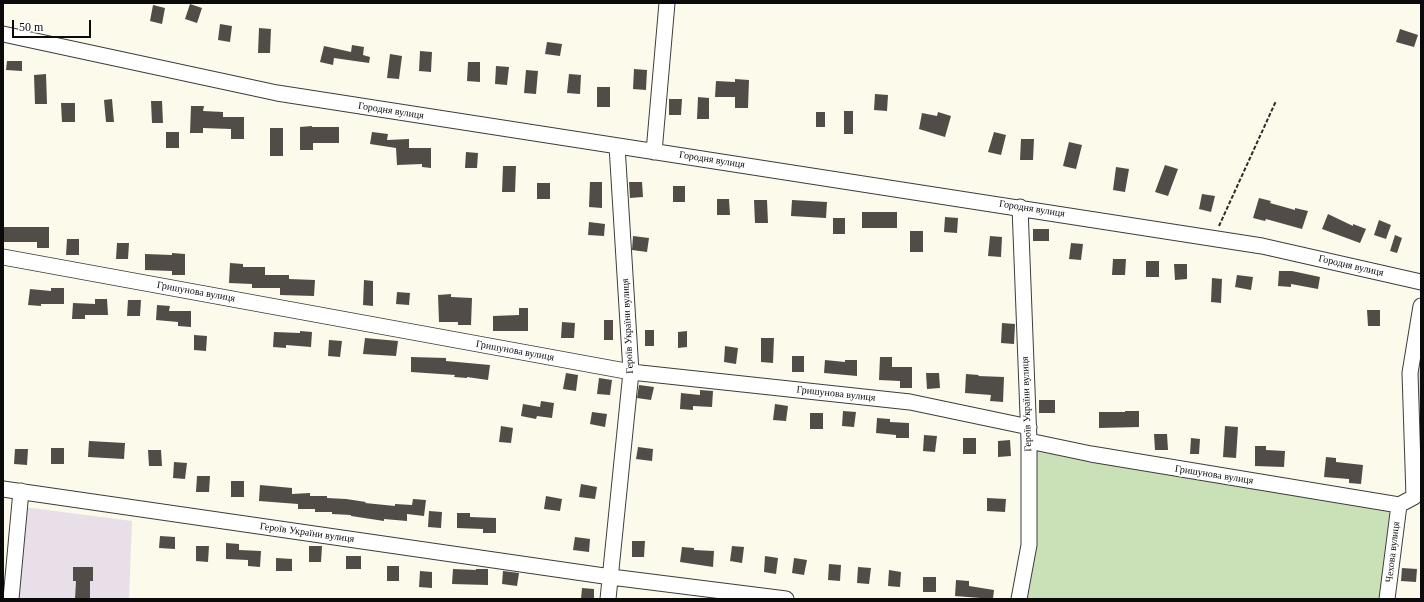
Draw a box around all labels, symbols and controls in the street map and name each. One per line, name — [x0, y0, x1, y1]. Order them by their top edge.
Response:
scale bar — [14, 12, 93, 38]
text: 50 m — [19, 20, 43, 34]
street label: Городня вулиця — [357, 100, 425, 122]
street label: Городня вулиця — [678, 149, 746, 171]
street label: Городня вулиця — [998, 198, 1066, 220]
street label: Городня вулиця — [1317, 253, 1385, 279]
street label: Героїв України вулиця — [620, 278, 636, 374]
street label: Гришунова вулиця — [156, 279, 236, 305]
street label: Гришунова вулиця — [475, 338, 555, 364]
street label: Героїв України вулиця — [1019, 356, 1035, 452]
street label: Гришунова вулиця — [796, 384, 876, 404]
street label: Гришунова вулиця — [1174, 463, 1254, 487]
street label: Героїв України вулиця — [259, 520, 355, 546]
street label: Чехова вулиця — [1383, 521, 1403, 583]

